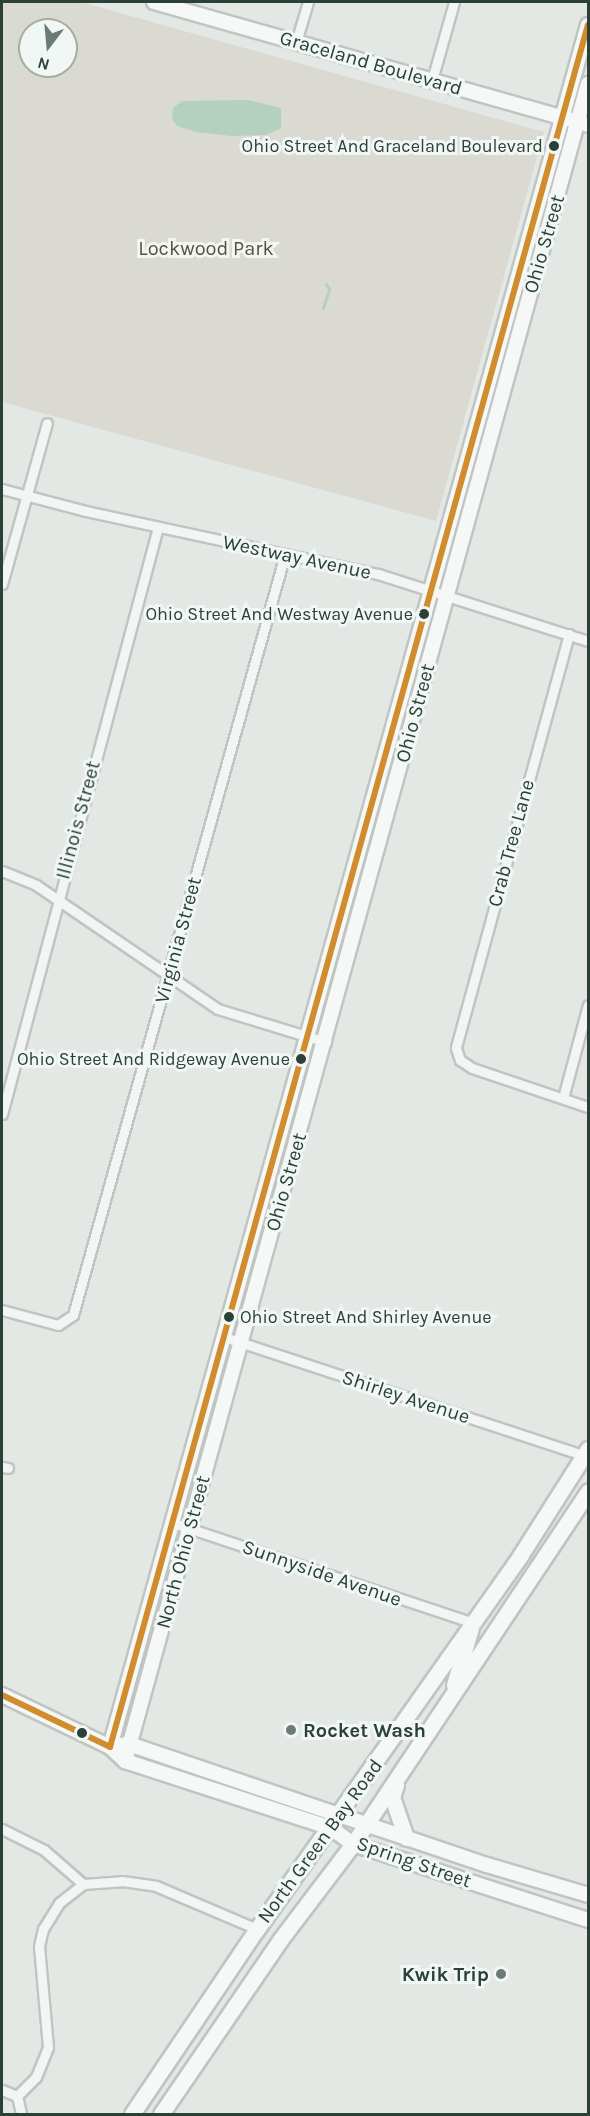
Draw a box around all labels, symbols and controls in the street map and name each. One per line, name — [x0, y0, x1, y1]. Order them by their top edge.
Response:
north arrow — [18, 18, 78, 78]
street label: Graceland Boulevard — [277, 25, 465, 101]
text: N — [35, 53, 52, 75]
place label: Ohio Street And Graceland Boulevard — [242, 135, 543, 157]
marker: Ohio Street And Graceland Boulevard — [548, 140, 560, 152]
street label: Ohio Street — [518, 192, 570, 296]
park label: Lockwood Park — [138, 236, 274, 260]
street label: Westway Avenue — [221, 530, 373, 584]
place label: Ohio Street And Westway Avenue — [145, 603, 413, 625]
marker: Ohio Street And Westway Avenue — [418, 608, 430, 620]
street label: Ohio Street — [390, 661, 440, 765]
street label: Illinois Street — [51, 758, 105, 882]
street label: Crab Tree Lane — [482, 777, 540, 909]
street label: Virginia Street — [150, 874, 206, 1006]
place label: Ohio Street And Ridgeway Avenue — [17, 1048, 290, 1070]
marker: Ohio Street And Ridgeway Avenue — [295, 1053, 307, 1065]
street label: Ohio Street — [260, 1130, 312, 1234]
place label: Ohio Street And Shirley Avenue — [240, 1306, 492, 1328]
marker: Ohio Street And Shirley Avenue — [223, 1311, 235, 1323]
street label: Shirley Avenue — [339, 1365, 473, 1429]
street label: North Ohio Street — [151, 1473, 215, 1631]
street label: Sunnyside Avenue — [239, 1534, 405, 1612]
place label: Rocket Wash — [303, 1718, 426, 1742]
marker: Rocket Wash — [284, 1723, 298, 1737]
unlabelled marker — [76, 1727, 88, 1739]
street label: North Green Bay Road — [252, 1754, 388, 1928]
street label: Spring Street — [353, 1831, 475, 1893]
place label: Kwik Trip — [402, 1962, 489, 1986]
marker: Kwik Trip — [494, 1967, 508, 1981]

